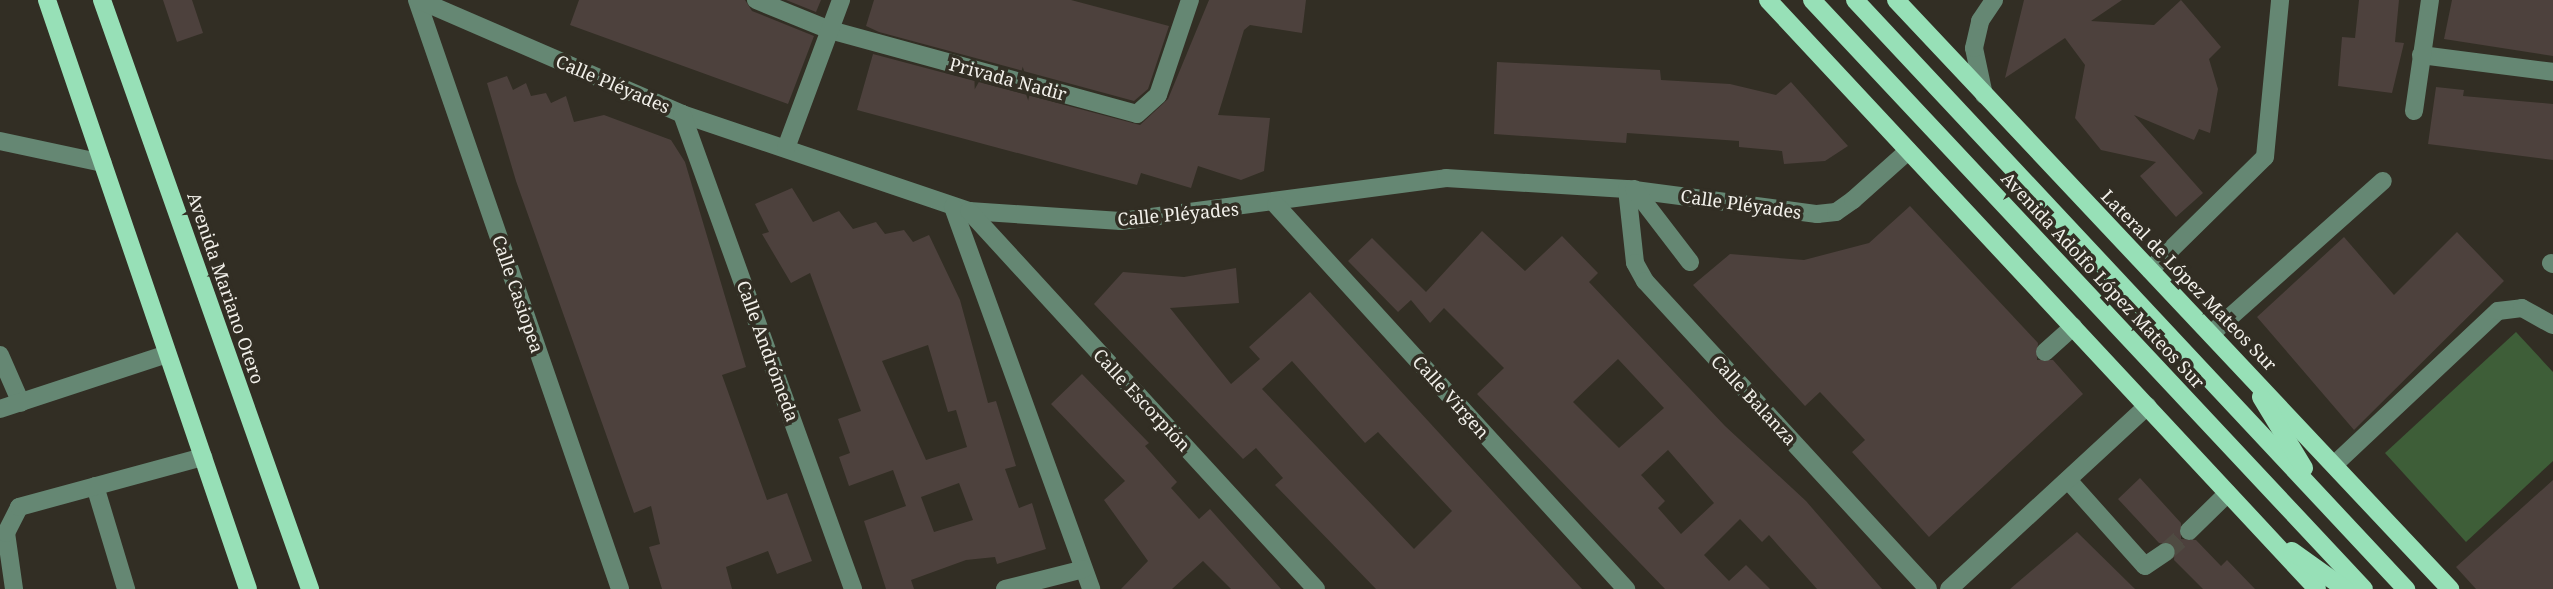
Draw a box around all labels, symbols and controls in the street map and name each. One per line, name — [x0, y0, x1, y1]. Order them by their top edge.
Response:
street label: Calle Pléyades — [553, 50, 673, 118]
street label: Privada Nadir — [947, 53, 1069, 105]
street label: Avenida Adolfo López Mateos Sur — [1997, 167, 2209, 393]
street label: Calle Pléyades — [1679, 185, 1803, 223]
street label: Lateral de López Mateos Sur — [2097, 185, 2281, 375]
street label: Avenida Mariano Otero — [183, 189, 269, 387]
street label: Calle Pléyades — [1116, 198, 1240, 230]
street label: Calle Casiopea — [488, 232, 548, 356]
street label: Calle Andrómeda — [732, 277, 804, 425]
street label: Calle Escorpión — [1089, 344, 1195, 456]
street label: Calle Virgen — [1408, 351, 1494, 443]
street label: Calle Balanza — [1707, 351, 1801, 449]

